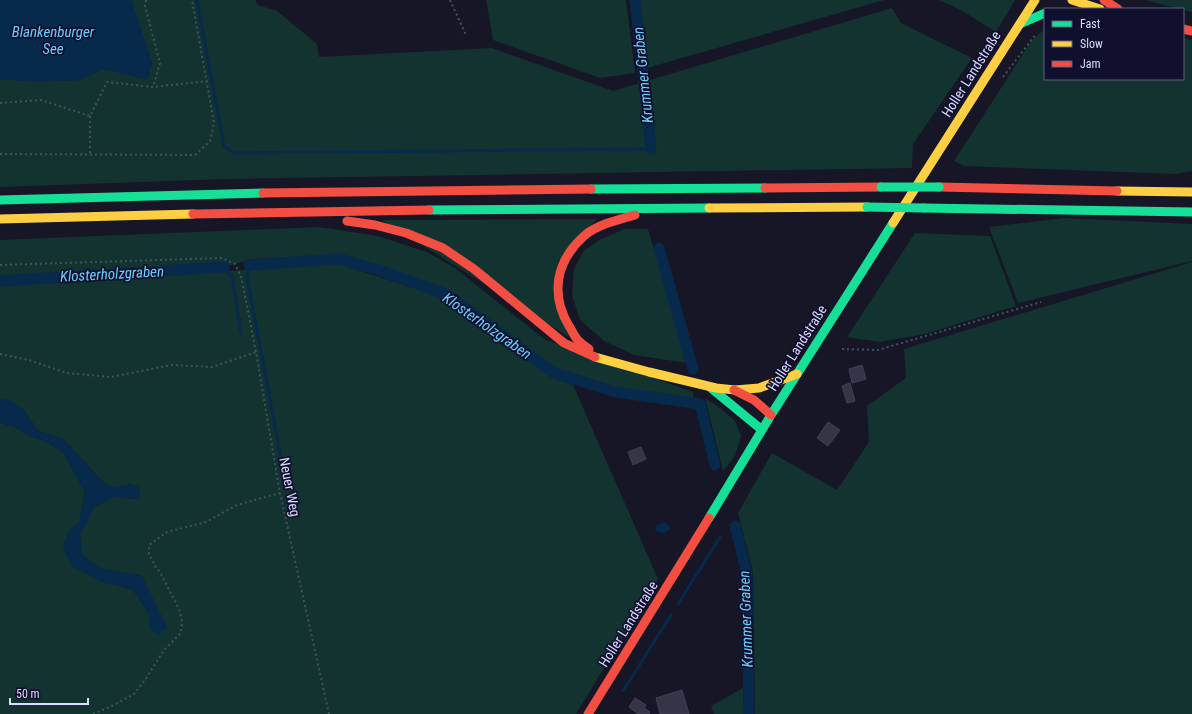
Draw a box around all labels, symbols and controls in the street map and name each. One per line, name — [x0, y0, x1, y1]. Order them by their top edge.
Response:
legend — [1044, 8, 1184, 80]
text: Fast — [1080, 17, 1101, 31]
water label: Blankenburger See — [12, 23, 95, 58]
water label: Krummer Graben — [629, 26, 657, 124]
street label: Holler Landstraße — [938, 28, 1004, 120]
text: Slow — [1080, 37, 1103, 51]
text: Jam — [1080, 57, 1101, 71]
water label: Klosterholzgraben — [60, 262, 164, 286]
water label: Klosterholzgraben — [439, 289, 535, 363]
street label: Holler Landstraße — [764, 302, 830, 394]
street label: Neuer Weg — [276, 456, 304, 518]
water label: Krummer Graben — [735, 570, 757, 668]
street label: Holler Landstraße — [595, 578, 661, 670]
scale bar — [10, 680, 88, 706]
text: 50 m — [16, 687, 40, 701]

